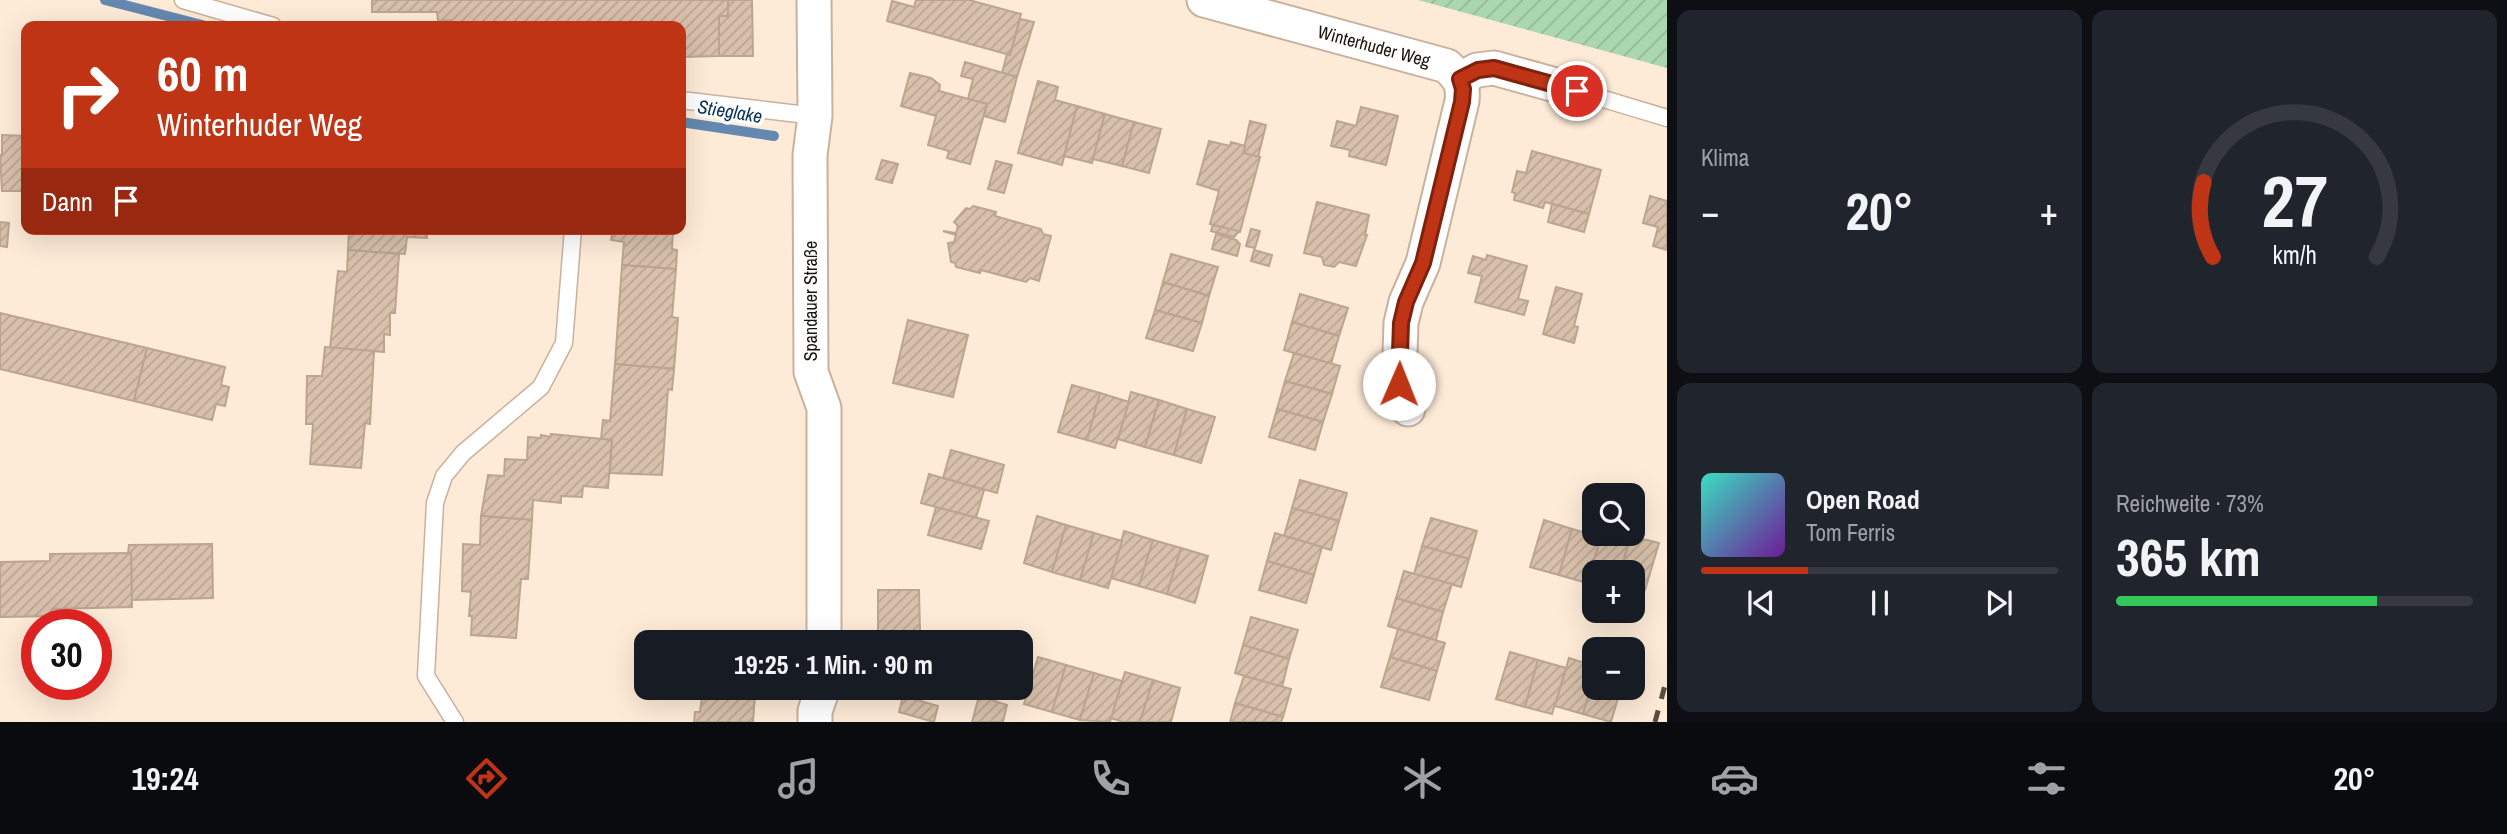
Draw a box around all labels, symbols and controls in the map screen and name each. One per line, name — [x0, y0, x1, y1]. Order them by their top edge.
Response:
street label: Winterhuder Weg — [1315, 19, 1434, 73]
text: 60 m — [157, 40, 249, 106]
icon: right — [42, 49, 133, 140]
pin — [1547, 61, 1607, 121]
icon: arrive — [1558, 72, 1596, 110]
water label: Stieglake — [696, 93, 764, 129]
text: Winterhuder Weg — [157, 103, 362, 146]
text: Klima — [1701, 142, 1749, 173]
text: 27 — [2261, 153, 2328, 251]
text: 20° — [1845, 176, 1914, 246]
icon: arrive — [107, 182, 145, 220]
text: Dann — [42, 184, 93, 219]
text: − — [1701, 186, 1719, 237]
text: + — [2040, 186, 2058, 237]
text: km/h — [2272, 238, 2317, 272]
street label: Spandauer Straße — [798, 241, 823, 361]
position arrow — [1362, 347, 1436, 421]
text: Open Road — [1806, 482, 1920, 517]
map controls — [1582, 483, 1645, 700]
button: search — [1582, 483, 1645, 546]
text: Reichweite · 73% — [2116, 488, 2264, 519]
text: Tom Ferris — [1806, 517, 1895, 548]
text: 365 km — [2116, 522, 2261, 592]
button: + — [1582, 560, 1645, 623]
icon: previous — [1742, 584, 1780, 622]
icon: pause — [1861, 584, 1899, 622]
icon: next — [1980, 584, 2018, 622]
speed limit sign: 30 — [21, 609, 112, 700]
button: − — [1582, 637, 1645, 700]
text: 19:25 · 1 Min. · 90 m — [734, 647, 933, 682]
icon: directions — [462, 754, 511, 803]
icon: music — [774, 754, 823, 803]
icon: phone — [1086, 754, 1135, 803]
icon: climate — [1398, 754, 1447, 803]
icon: car — [1710, 754, 1759, 803]
icon: filters — [2022, 754, 2071, 803]
text: 19:24 — [131, 757, 199, 800]
text: 20° — [2333, 757, 2375, 800]

